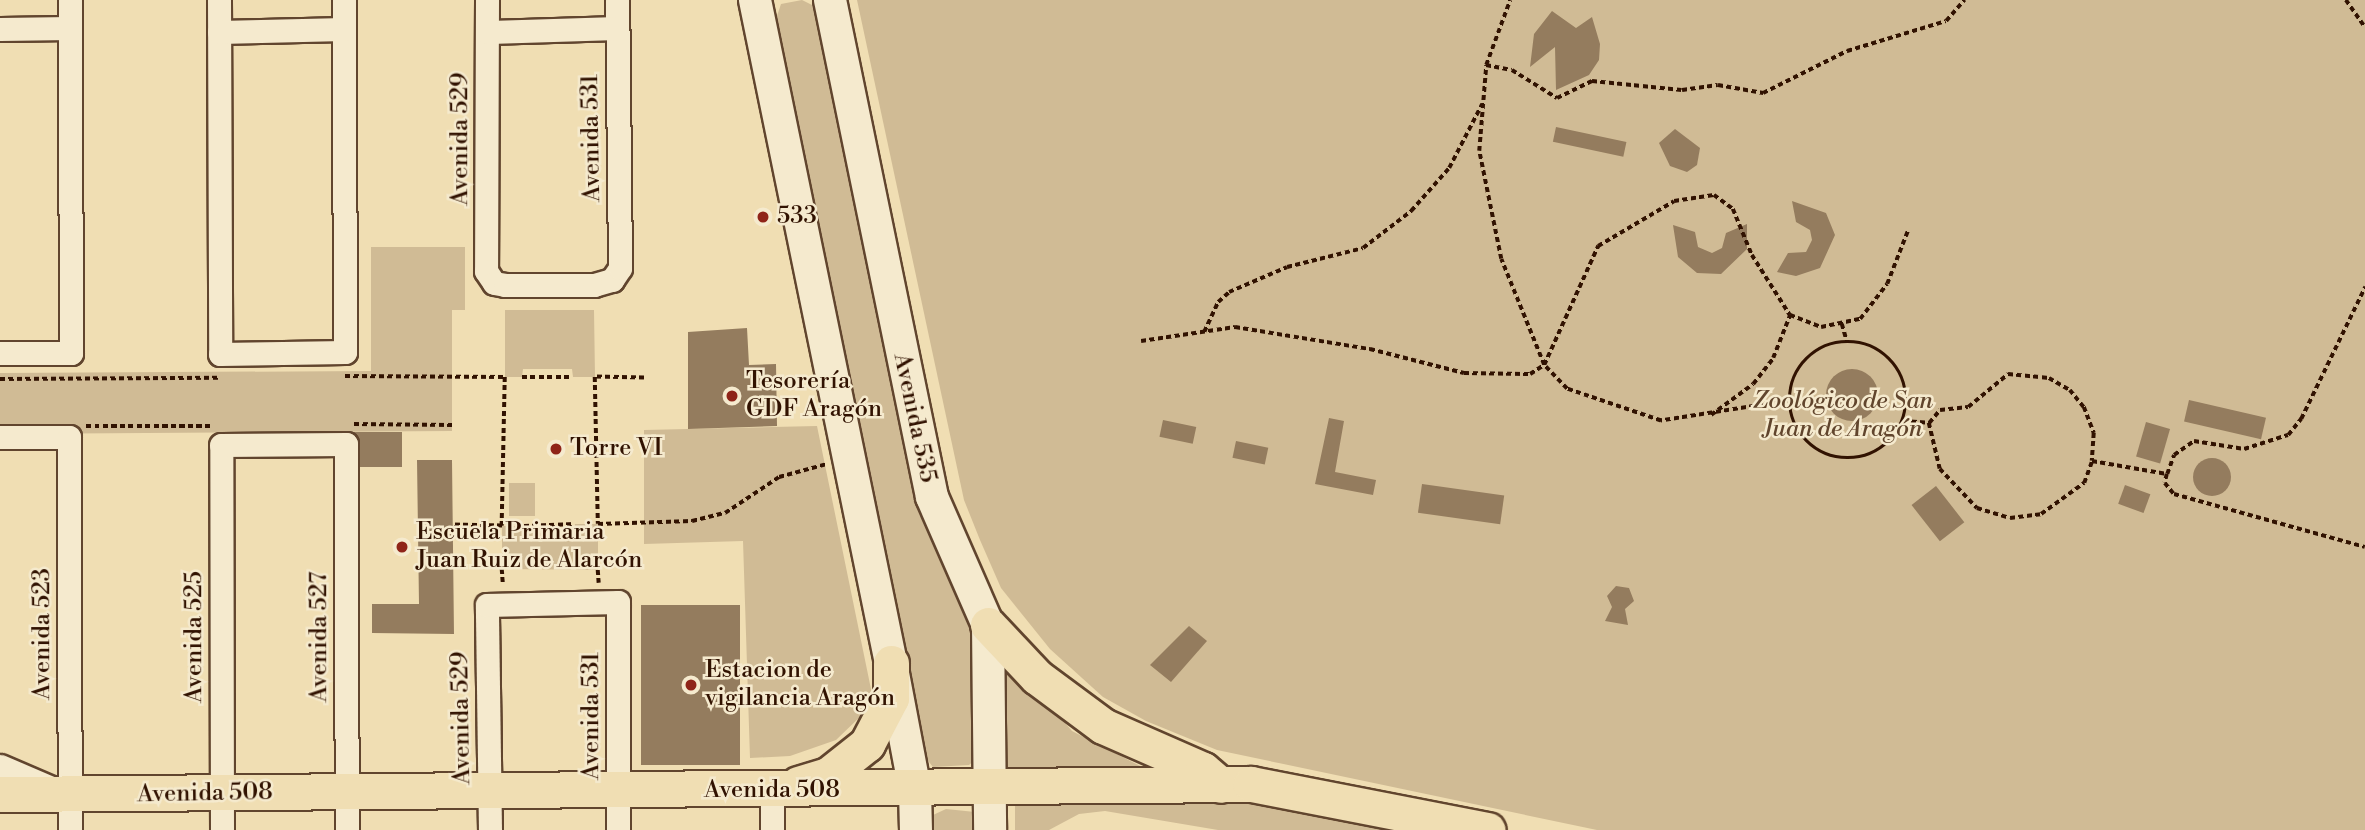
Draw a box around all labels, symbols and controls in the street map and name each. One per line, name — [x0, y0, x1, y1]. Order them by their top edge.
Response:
street label: Avenida 529 — [447, 72, 475, 206]
street label: Avenida 531 — [576, 74, 608, 202]
place label: 533 — [777, 203, 817, 231]
marker: 533 — [755, 209, 771, 225]
street label: Avenida 535 — [886, 351, 942, 485]
place label: Tesorería GDF Aragón — [746, 368, 882, 424]
marker: Tesorería GDF Aragón — [724, 388, 740, 404]
park label: Zoológico de San Juan de Aragón — [1753, 388, 1933, 444]
place label: Torre VI — [570, 435, 663, 463]
marker: Torre VI — [548, 441, 564, 457]
place label: Escuela Primaria Juan Ruiz de Alarcón — [416, 519, 642, 575]
marker: Escuela Primaria Juan Ruiz de Alarcón — [394, 539, 410, 555]
street label: Avenida 523 — [29, 568, 57, 700]
street label: Avenida 525 — [181, 571, 209, 703]
street label: Avenida 527 — [306, 572, 334, 702]
street label: Avenida 529 — [446, 651, 478, 785]
street label: Avenida 531 — [578, 652, 606, 780]
place label: Estacion de vigilancia Aragón — [705, 657, 895, 713]
marker: Estacion de vigilancia Aragón — [683, 677, 699, 693]
street label: Avenida 508 — [704, 777, 840, 805]
street label: Avenida 508 — [137, 778, 273, 810]

